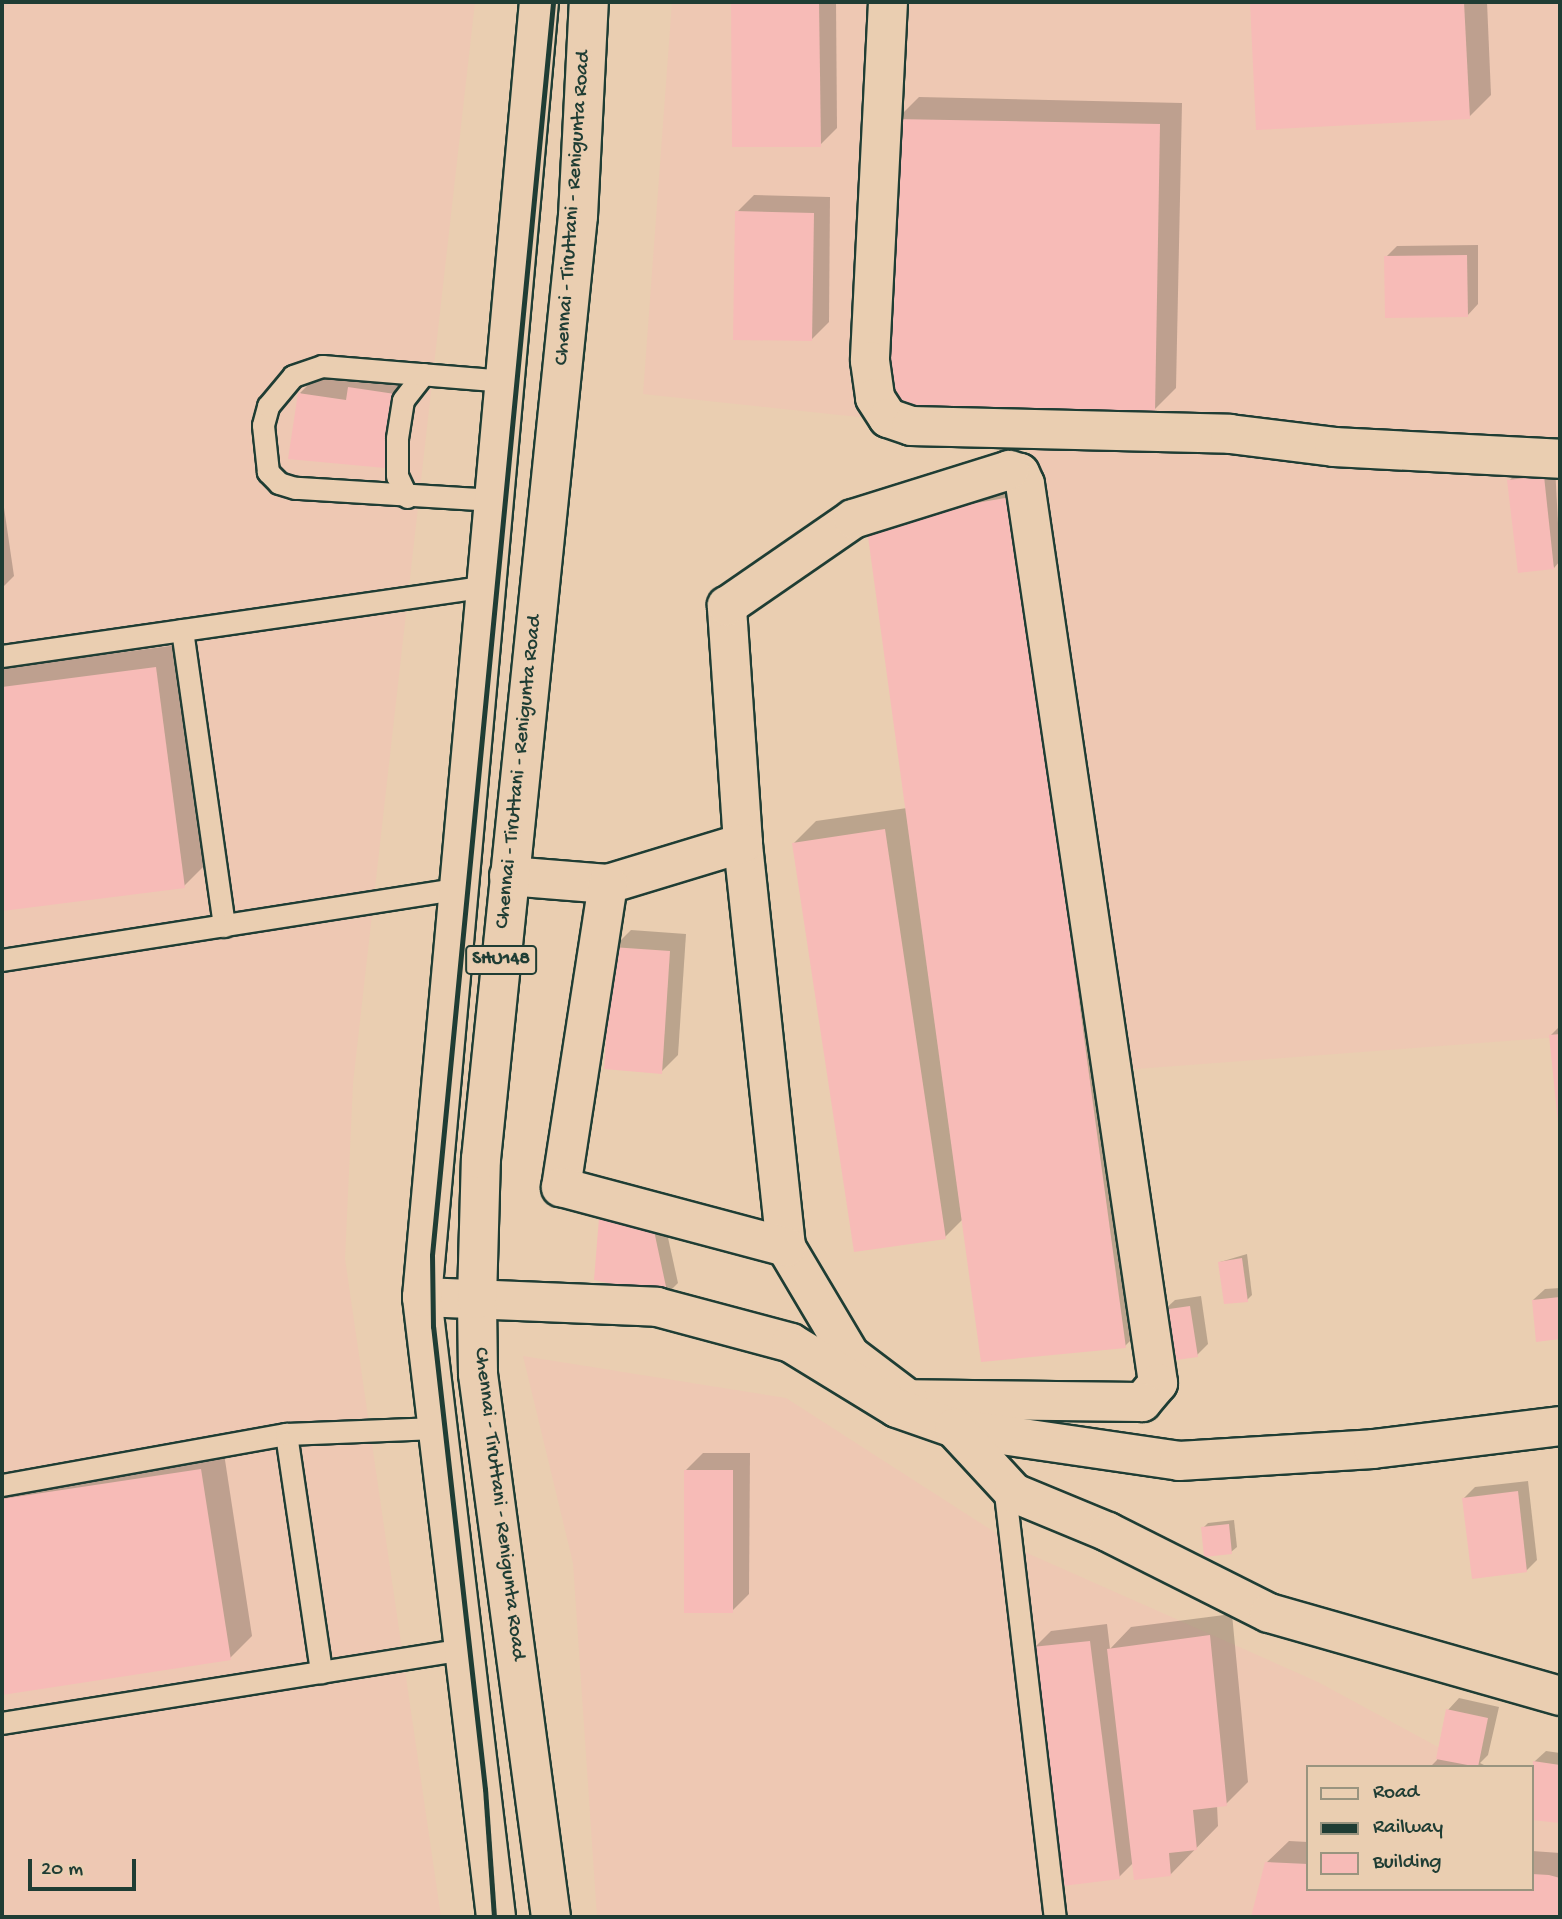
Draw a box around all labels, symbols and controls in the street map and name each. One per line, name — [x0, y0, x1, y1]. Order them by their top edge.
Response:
street label: Chennai - Tiruttani - Renigunta Road — [550, 50, 598, 366]
street label: Chennai - Tiruttani - Renigunta Road — [491, 614, 549, 930]
road number: SHU148 — [464, 944, 538, 976]
street label: Chennai - Tiruttani - Renigunta Road — [466, 1346, 530, 1662]
legend — [1306, 1765, 1534, 1891]
text: Road — [1373, 1781, 1419, 1806]
text: Railway — [1373, 1816, 1443, 1841]
scale bar — [32, 1846, 140, 1890]
text: Building — [1373, 1851, 1442, 1876]
text: 20 m — [41, 1858, 83, 1883]

